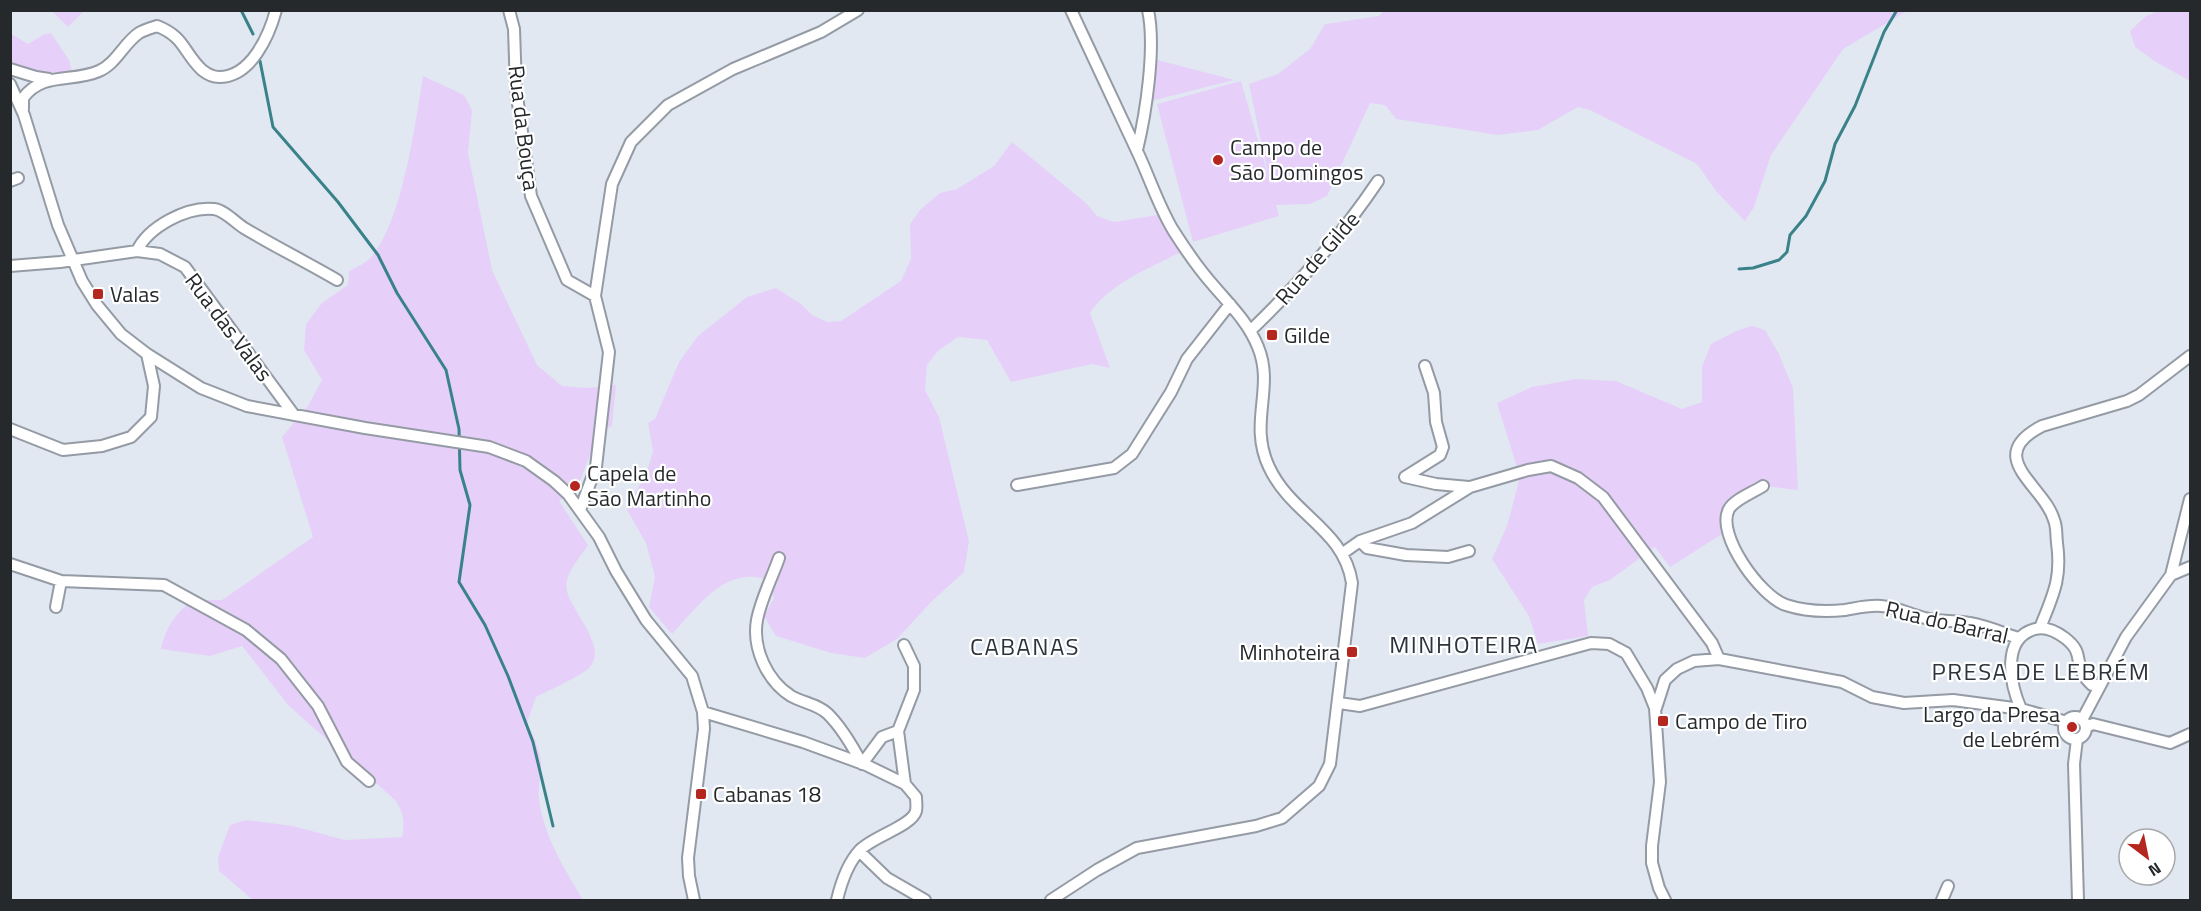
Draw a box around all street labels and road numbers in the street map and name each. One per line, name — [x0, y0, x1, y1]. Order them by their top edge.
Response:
street label: Rua da Bouça — [499, 63, 549, 193]
street label: Rua de Gilde — [1267, 204, 1367, 312]
street label: Rua das Valas — [177, 266, 281, 388]
street label: Rua do Barral — [1882, 591, 2012, 653]

